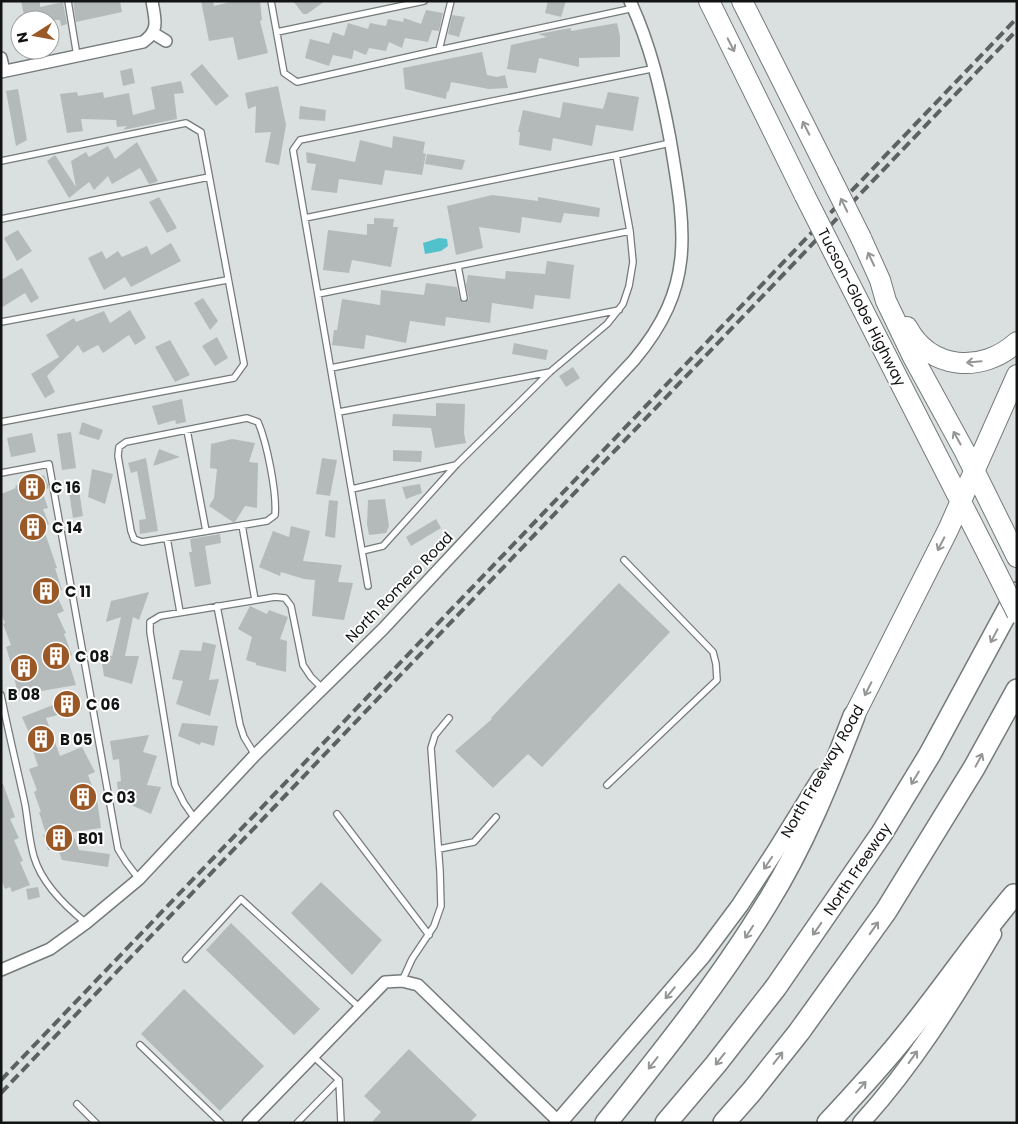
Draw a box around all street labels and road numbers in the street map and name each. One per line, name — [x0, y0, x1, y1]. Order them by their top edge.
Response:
street label: Tucson-Globe Highway — [813, 224, 911, 390]
street label: North Romero Road — [341, 527, 457, 647]
street label: North Freeway Road — [775, 701, 869, 841]
street label: North Freeway — [818, 818, 896, 919]

